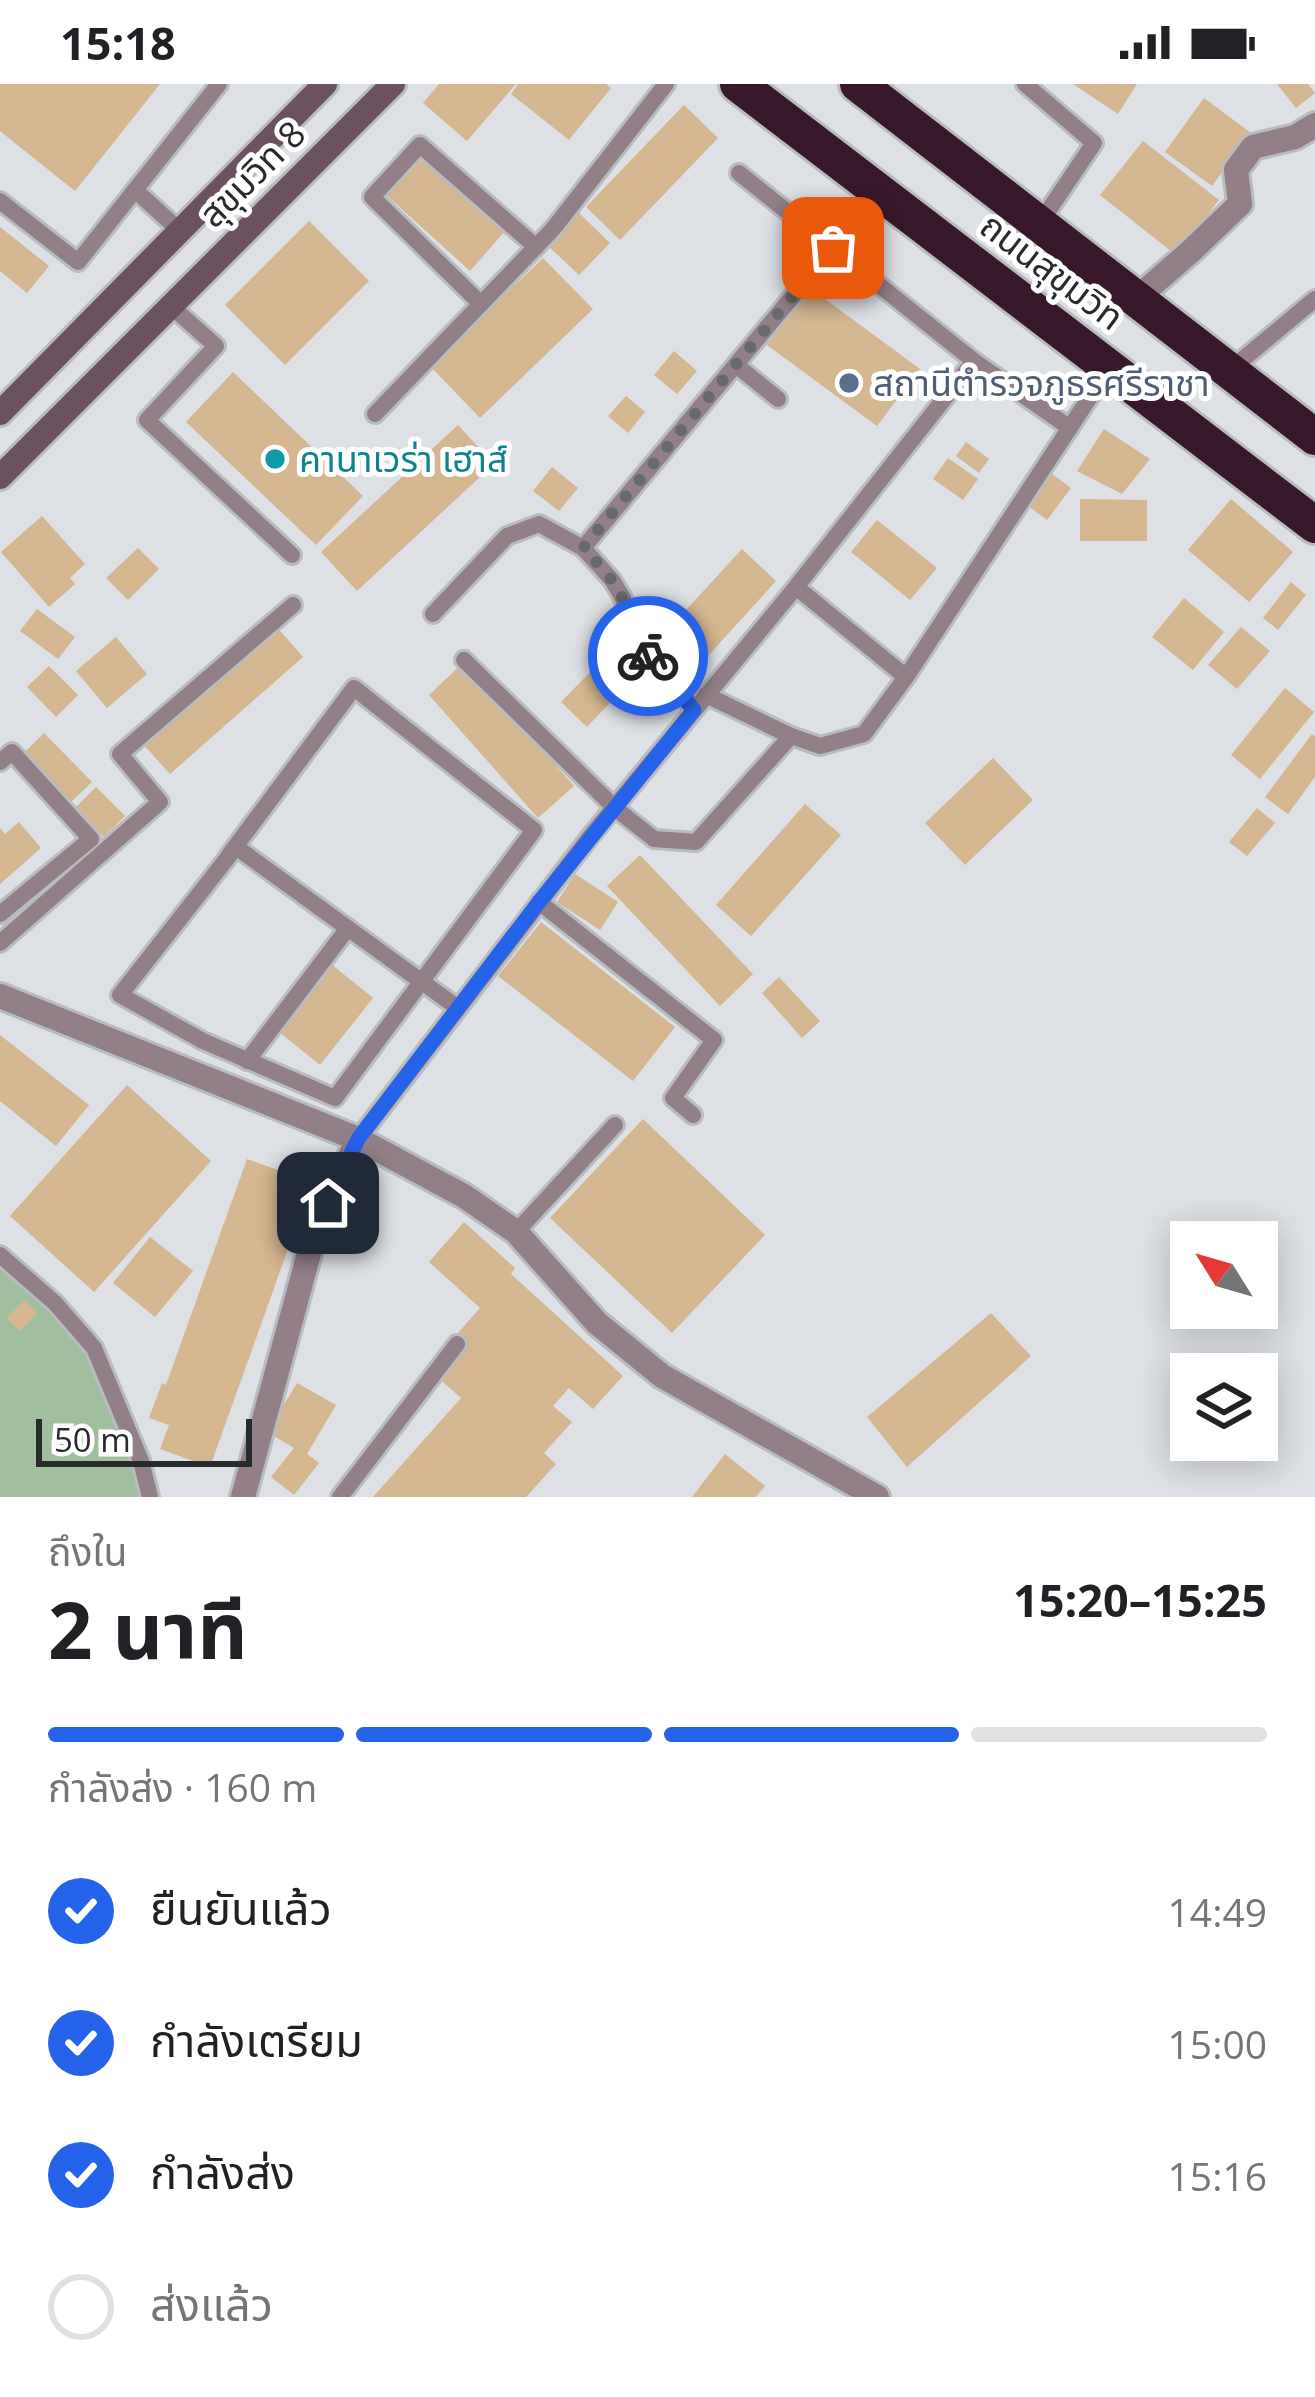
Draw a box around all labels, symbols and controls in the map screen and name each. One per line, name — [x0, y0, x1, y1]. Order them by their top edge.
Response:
text: 15:18 — [60, 12, 176, 73]
street label: สุขุมวิท 8 — [188, 110, 316, 238]
pin — [782, 197, 884, 299]
street label: ถนนสุขุมวิท — [971, 201, 1134, 341]
icon: bag — [800, 215, 866, 281]
place label: สถานีตำรวจภูธรศรีราชา — [873, 358, 1210, 407]
marker: สถานีตำรวจภูธรศรีราชา — [836, 370, 862, 396]
place label: คานาเวร่า เฮาส์ — [299, 434, 508, 483]
marker: คานาเวร่า เฮาส์ — [262, 446, 288, 472]
courier — [588, 596, 708, 716]
icon: bike — [615, 623, 681, 689]
pin — [277, 1152, 379, 1254]
icon: home — [295, 1170, 361, 1236]
north arrow — [1170, 1221, 1278, 1329]
map controls — [1170, 1221, 1278, 1461]
button: layers — [1170, 1353, 1278, 1461]
scale bar — [36, 1413, 252, 1466]
text: 50 m — [54, 1417, 131, 1462]
text: ถึงใน — [48, 1524, 127, 1577]
text: 15:20–15:25 — [1013, 1569, 1267, 1630]
text: 2 นาที — [48, 1576, 247, 1682]
text: กำลังส่ง · 160 m — [48, 1760, 317, 1813]
text: ยืนยันแล้ว — [150, 1877, 332, 1938]
icon: check — [48, 1878, 114, 1944]
text: 14:49 — [1168, 1885, 1267, 1938]
text: กำลังเตรียม — [150, 2009, 363, 2070]
icon: check — [48, 2010, 114, 2076]
text: 15:00 — [1168, 2017, 1267, 2070]
text: กำลังส่ง — [150, 2141, 295, 2202]
icon: check — [48, 2142, 114, 2208]
text: 15:16 — [1168, 2149, 1267, 2202]
text: ส่งแล้ว — [150, 2273, 273, 2334]

